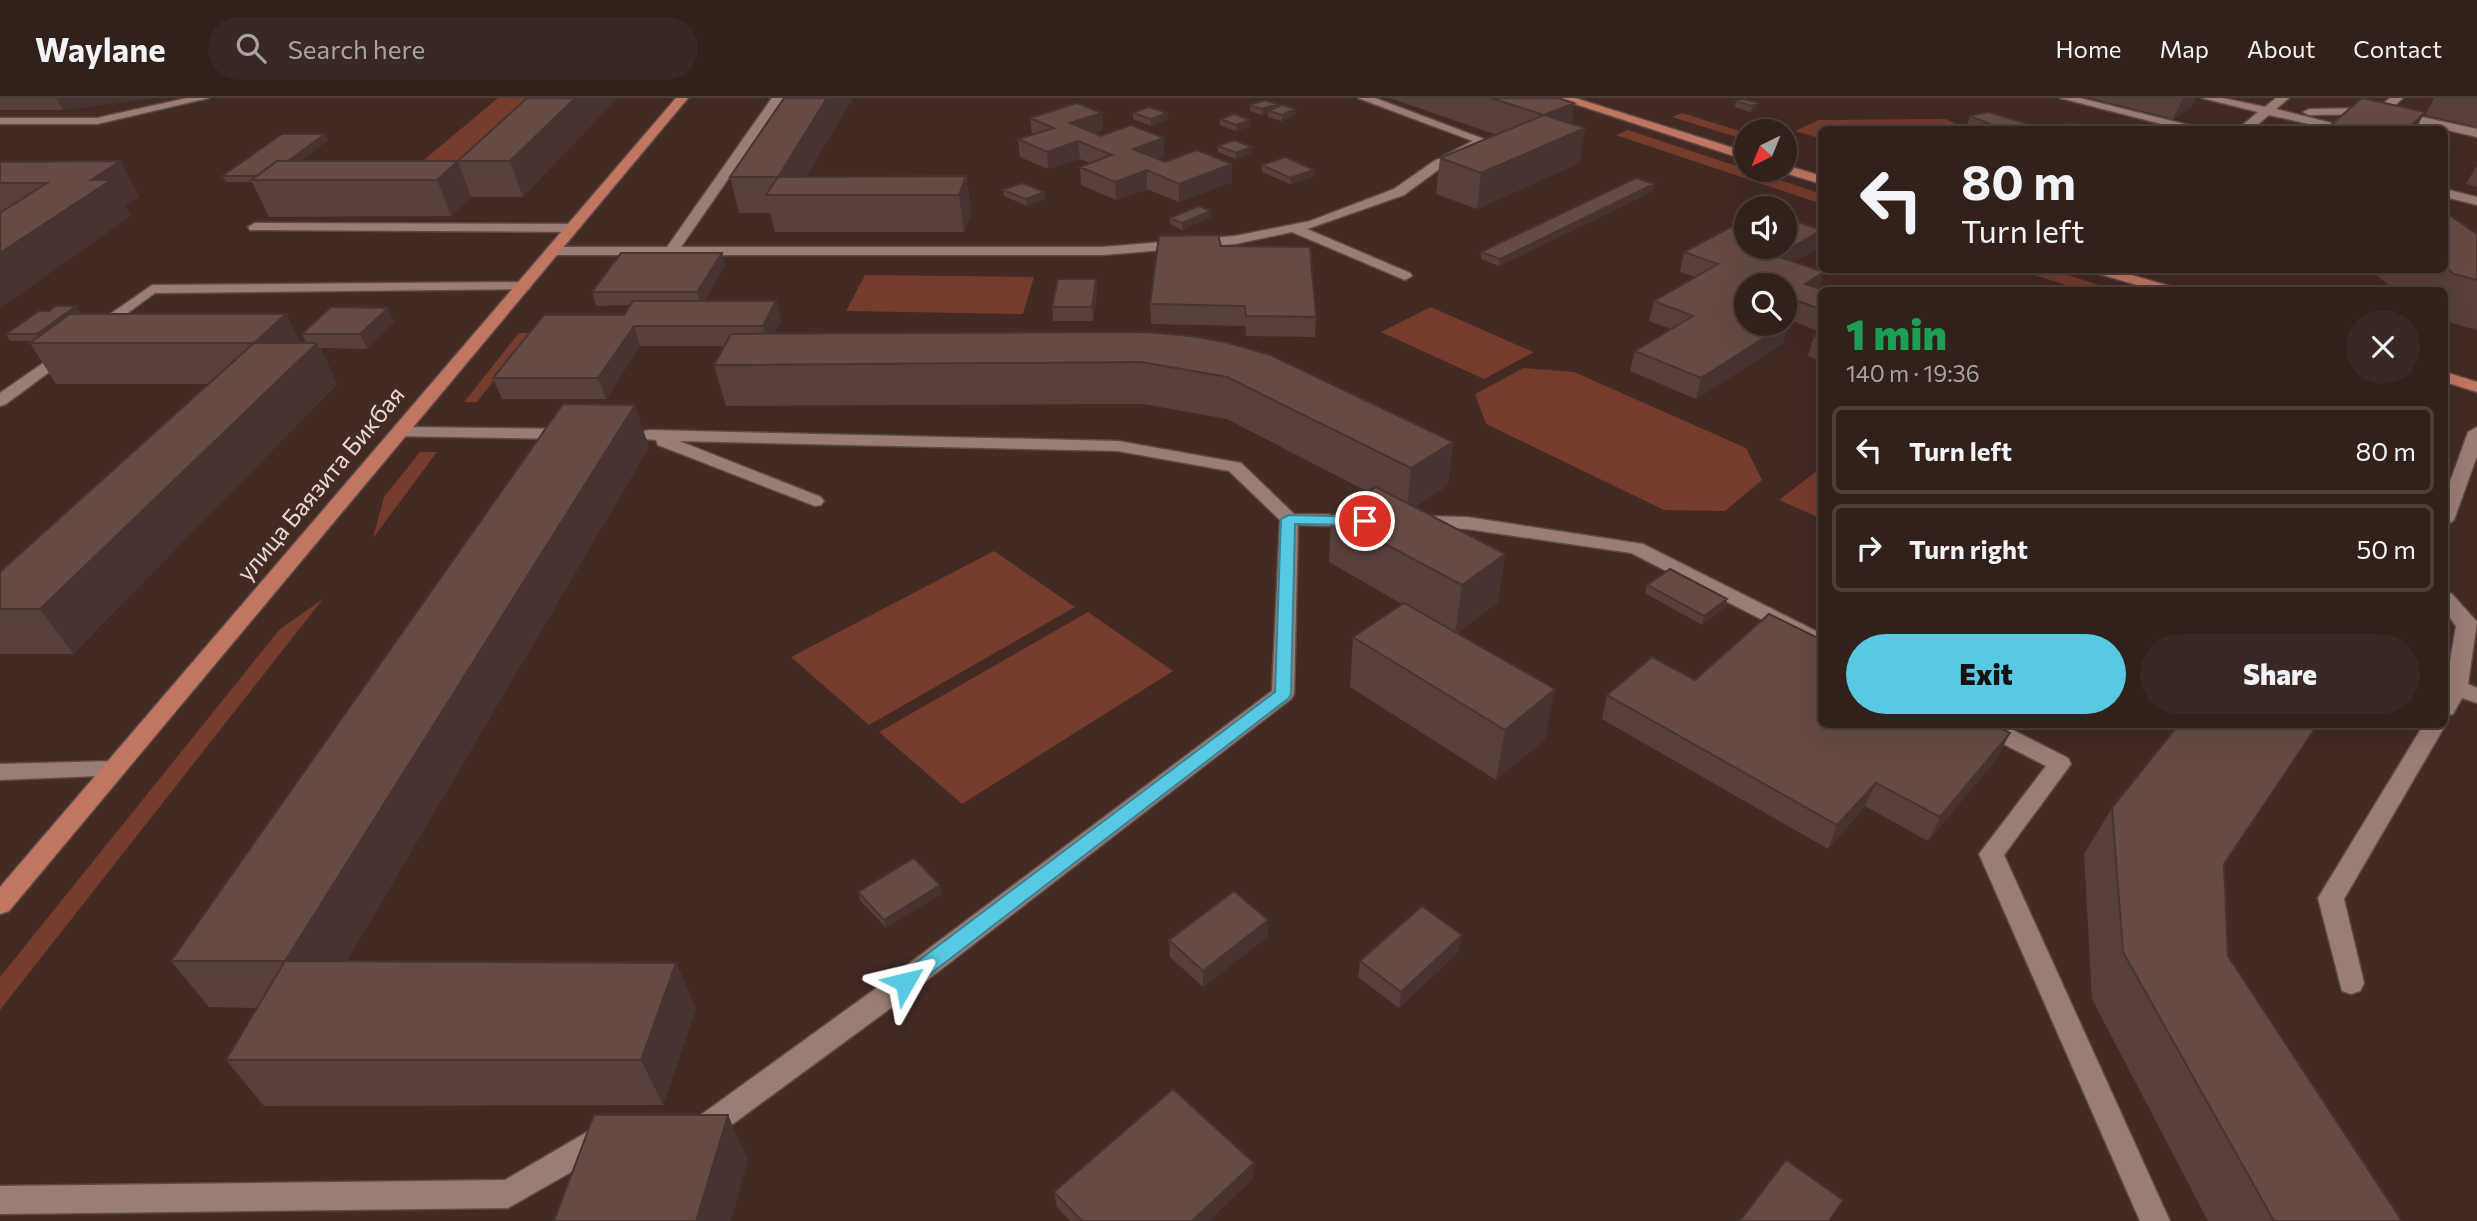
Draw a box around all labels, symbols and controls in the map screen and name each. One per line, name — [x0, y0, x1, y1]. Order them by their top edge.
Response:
search box — [208, 17, 698, 80]
text: Waylane — [35, 28, 166, 69]
icon: search — [232, 29, 270, 67]
text: Search here — [288, 33, 425, 64]
text: Home — [2056, 34, 2122, 63]
text: Map — [2160, 34, 2209, 63]
text: About — [2247, 34, 2315, 63]
text: Contact — [2353, 34, 2442, 63]
north arrow — [1734, 119, 1797, 182]
map controls — [1734, 119, 1797, 336]
text: 80 m — [1961, 150, 2076, 210]
icon: left — [1846, 154, 1937, 245]
button: sound — [1734, 196, 1797, 259]
text: Turn left — [1961, 210, 2085, 250]
button: search — [1734, 273, 1797, 336]
text: 1 min — [1846, 307, 1947, 359]
button: close — [2346, 310, 2420, 384]
text: 140 m · 19:36 — [1846, 359, 1980, 387]
street label: улица Баязита Бикбая — [230, 380, 410, 586]
icon: left — [1850, 431, 1888, 469]
text: Turn left — [1909, 435, 2012, 466]
text: 80 m — [2356, 435, 2416, 466]
pin — [1335, 491, 1395, 551]
icon: arrive — [1346, 502, 1384, 540]
icon: right — [1850, 529, 1888, 567]
text: Turn right — [1909, 533, 2028, 564]
text: 50 m — [2356, 533, 2416, 564]
button: Exit — [1846, 634, 2126, 714]
button: Share — [2140, 634, 2420, 714]
position arrow — [868, 945, 942, 1019]

